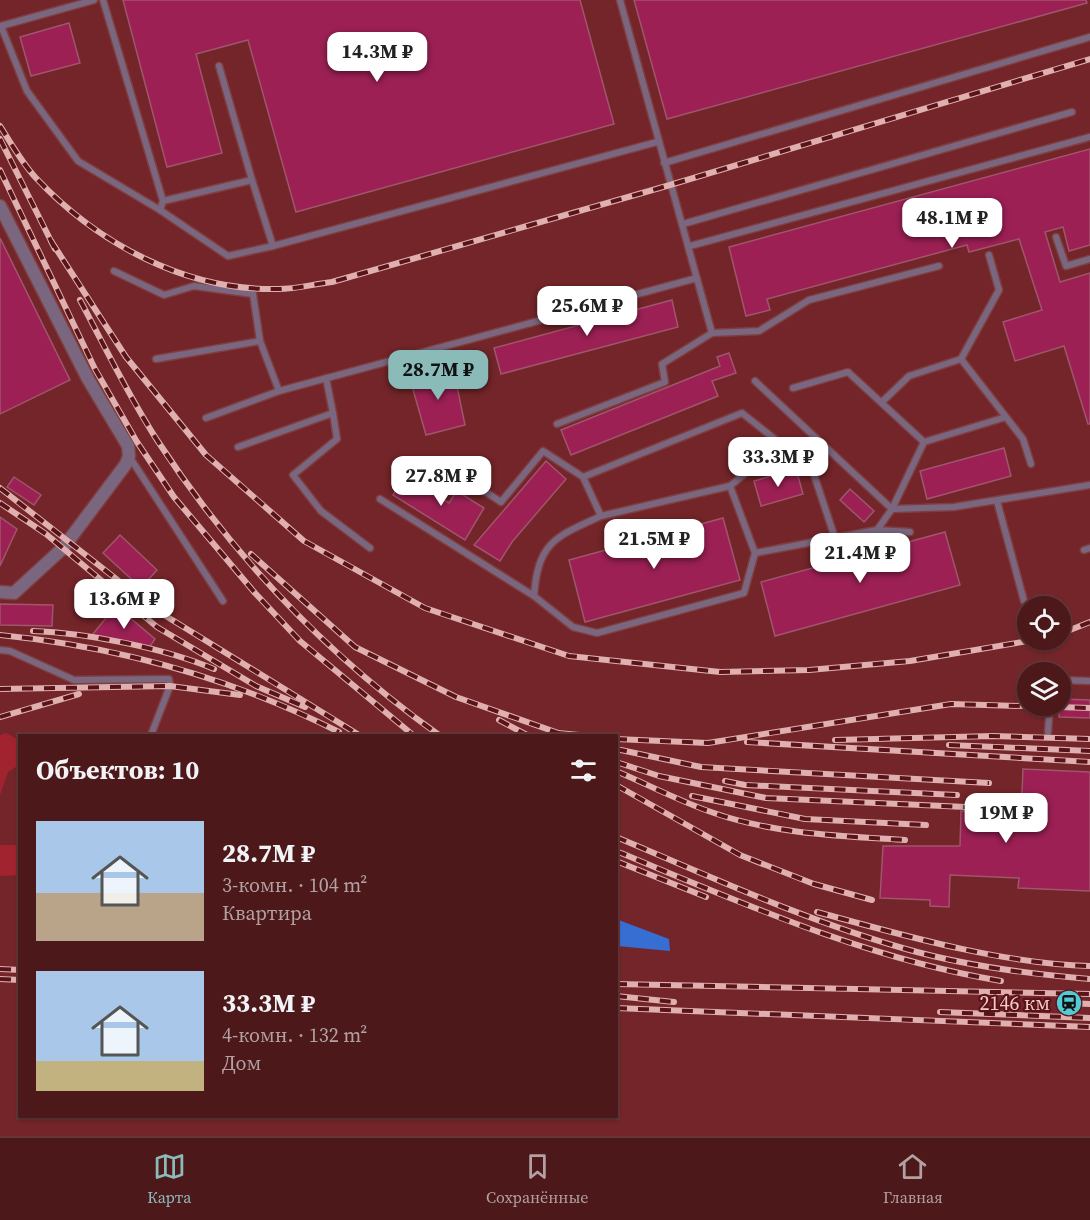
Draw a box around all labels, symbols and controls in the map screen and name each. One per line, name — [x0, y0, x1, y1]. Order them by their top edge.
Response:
pin: 14.3M ₽ — [322, 32, 432, 83]
text: 14.3M ₽ — [341, 37, 413, 65]
pin: 48.1M ₽ — [897, 198, 1007, 249]
text: 48.1M ₽ — [916, 203, 988, 231]
pin: 25.6M ₽ — [532, 286, 642, 337]
text: 25.6M ₽ — [551, 291, 623, 319]
pin: 28.7M ₽ — [383, 350, 493, 401]
text: 28.7M ₽ — [402, 355, 474, 383]
pin: 33.3M ₽ — [723, 437, 833, 488]
text: 33.3M ₽ — [742, 442, 814, 470]
pin: 27.8M ₽ — [386, 456, 496, 507]
text: 27.8M ₽ — [405, 461, 477, 489]
pin: 21.5M ₽ — [599, 519, 709, 570]
text: 21.5M ₽ — [618, 524, 690, 552]
pin: 21.4M ₽ — [805, 533, 915, 584]
text: 21.4M ₽ — [824, 538, 896, 566]
pin: 13.6M ₽ — [69, 579, 179, 630]
text: 13.6M ₽ — [88, 584, 160, 612]
map controls — [1017, 596, 1071, 716]
button: locate — [1017, 596, 1071, 650]
button: layers — [1017, 662, 1071, 716]
text: Объектов: 10 — [36, 752, 199, 788]
icon: filters — [567, 754, 600, 787]
pin: 19M ₽ — [964, 793, 1048, 844]
text: 19M ₽ — [979, 798, 1033, 826]
text: 28.7M ₽ — [222, 835, 315, 871]
icon: home — [84, 845, 156, 917]
text: 3-комн. · 104 m² — [222, 871, 367, 899]
text: Квартира — [222, 899, 312, 927]
text: 33.3M ₽ — [222, 985, 315, 1021]
station icon: 2146 км — [1054, 988, 1084, 1018]
place label: 2146 км — [979, 989, 1050, 1017]
icon: home — [84, 995, 156, 1067]
text: 4-комн. · 132 m² — [222, 1021, 367, 1049]
text: Дом — [222, 1049, 261, 1077]
tab: Карта — [147, 1150, 191, 1208]
tab: Сохранённые — [486, 1150, 588, 1208]
tab: Главная — [883, 1150, 943, 1208]

